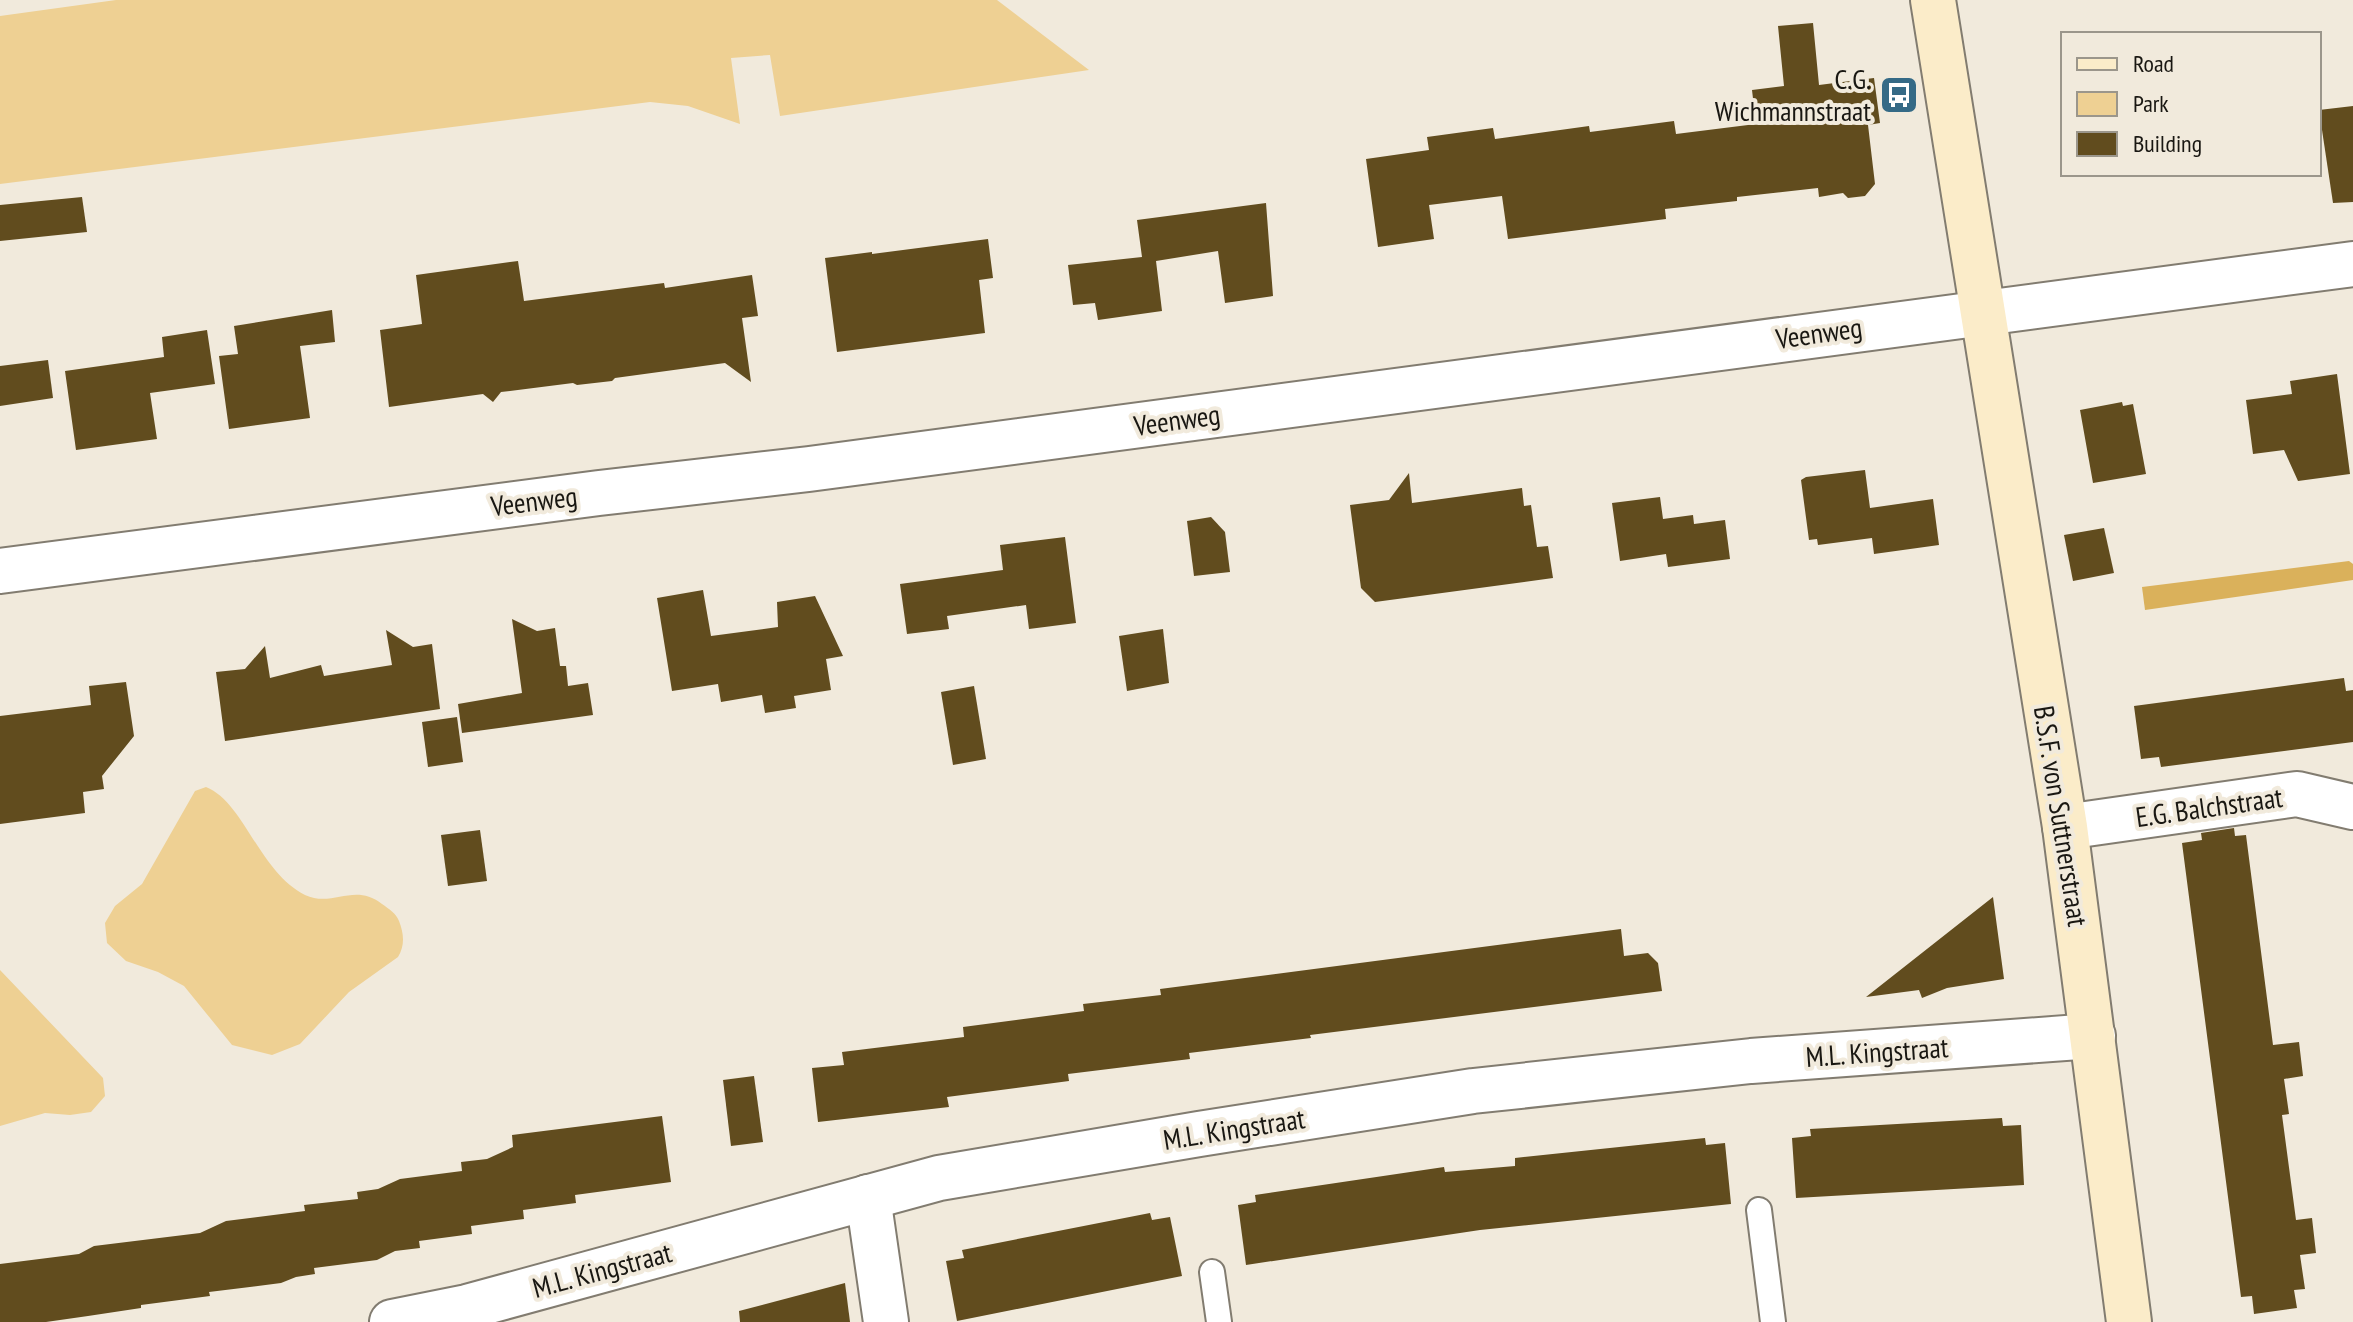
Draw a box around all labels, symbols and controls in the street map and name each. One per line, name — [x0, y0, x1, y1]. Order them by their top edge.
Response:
legend — [2061, 32, 2321, 176]
text: Road — [2133, 48, 2174, 79]
place label: C.G. Wichmannstraat — [1715, 60, 1871, 129]
bus stop icon: C.G. Wichmannstraat — [1878, 74, 1920, 116]
text: Park — [2133, 88, 2169, 119]
text: Building — [2133, 128, 2202, 159]
street label: Veenweg — [1773, 308, 1864, 357]
street label: Veenweg — [1131, 395, 1222, 444]
street label: Veenweg — [488, 477, 579, 524]
street label: B.S.F. von Suttnerstraat — [2026, 703, 2097, 929]
street label: E.G. Balchstraat — [2133, 778, 2285, 835]
street label: M.L. Kingstraat — [1804, 1028, 1950, 1075]
street label: M.L. Kingstraat — [1161, 1099, 1308, 1158]
street label: M.L. Kingstraat — [528, 1233, 676, 1306]

